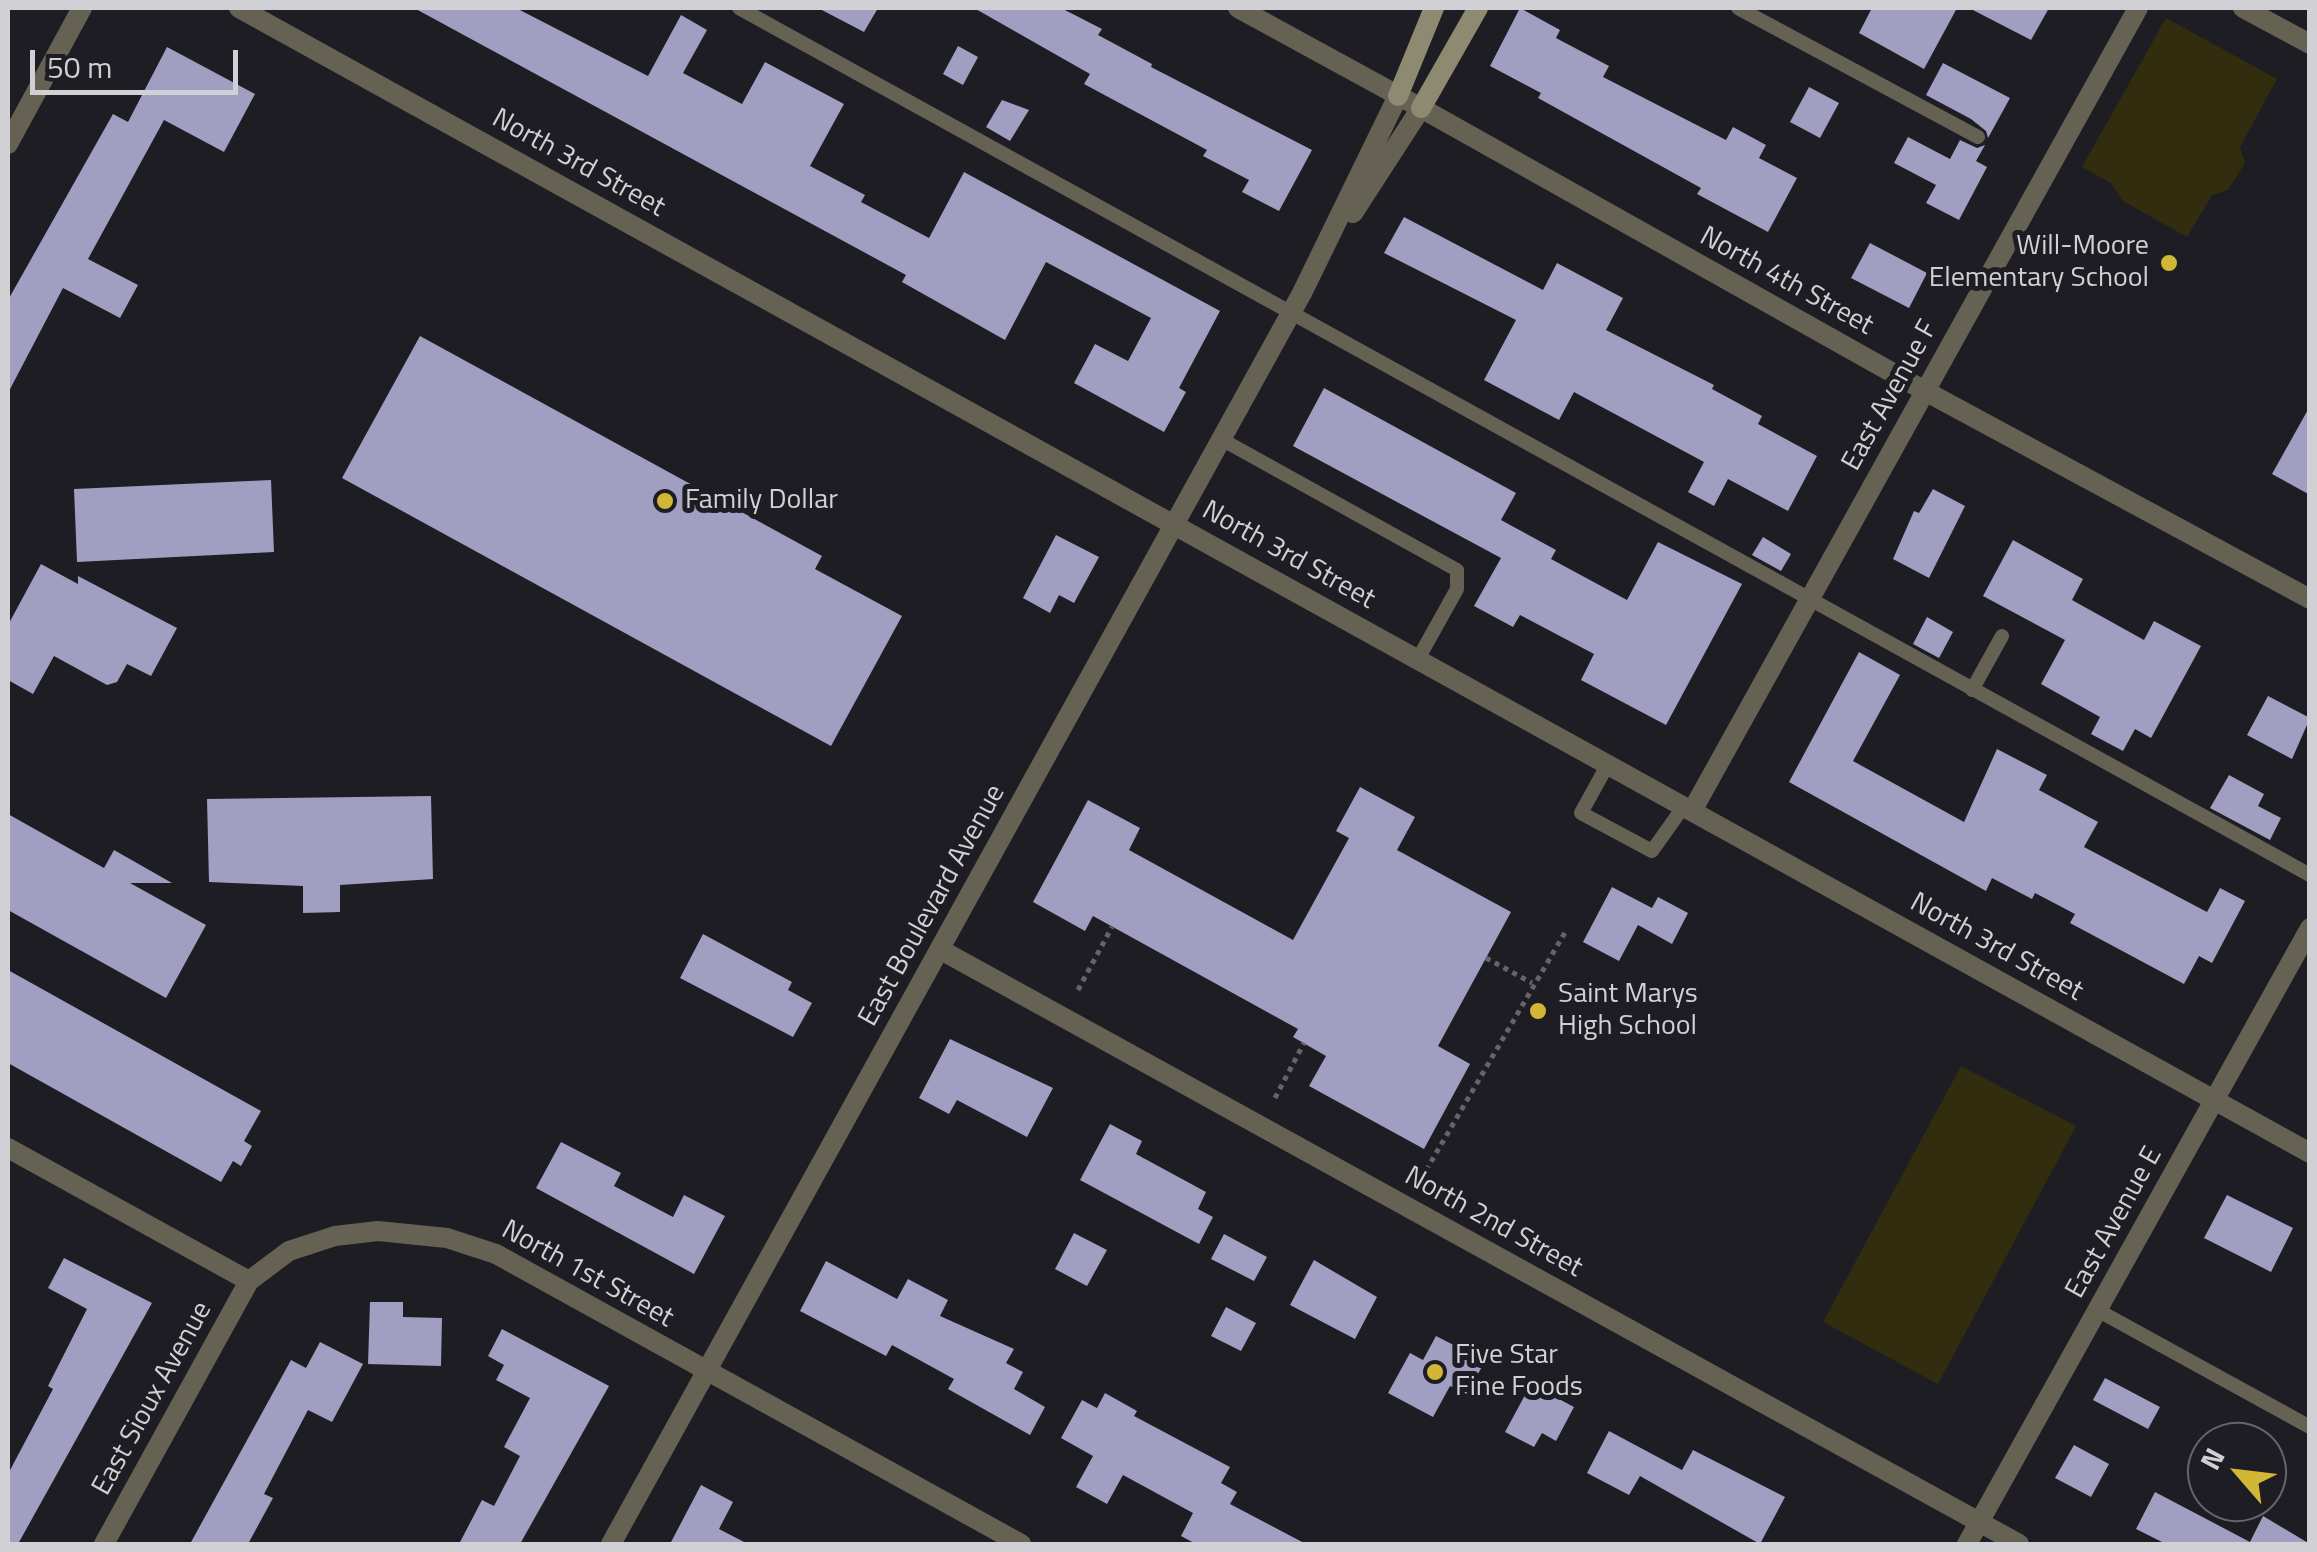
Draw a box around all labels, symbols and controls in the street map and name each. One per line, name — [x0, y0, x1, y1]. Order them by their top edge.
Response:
scale bar — [35, 30, 242, 92]
text: 50 m — [47, 44, 112, 90]
street label: North 3rd Street — [486, 103, 670, 225]
street label: North 4th Street — [1693, 220, 1879, 344]
place label: Will-Moore Elementary School — [1929, 230, 2149, 296]
marker: Will-Moore Elementary School — [2158, 252, 2180, 274]
street label: East Avenue F — [1836, 315, 1946, 477]
place label: Family Dollar — [685, 484, 838, 518]
marker: Family Dollar — [654, 490, 676, 512]
street label: North 3rd Street — [1196, 495, 1380, 617]
street label: East Boulevard Avenue — [853, 779, 1013, 1033]
street label: North 3rd Street — [1904, 887, 2088, 1009]
place label: Saint Marys High School — [1558, 978, 1698, 1044]
marker: Saint Marys High School — [1527, 1000, 1549, 1022]
street label: East Avenue E — [2060, 1141, 2170, 1305]
street label: North 2nd Street — [1398, 1160, 1588, 1286]
street label: North 1st Street — [495, 1214, 679, 1336]
street label: East Sioux Avenue — [86, 1296, 220, 1502]
place label: Five Star Fine Foods — [1455, 1339, 1583, 1405]
marker: Five Star Fine Foods — [1424, 1361, 1446, 1383]
north arrow — [2187, 1422, 2287, 1522]
text: N — [2188, 1440, 2235, 1477]

